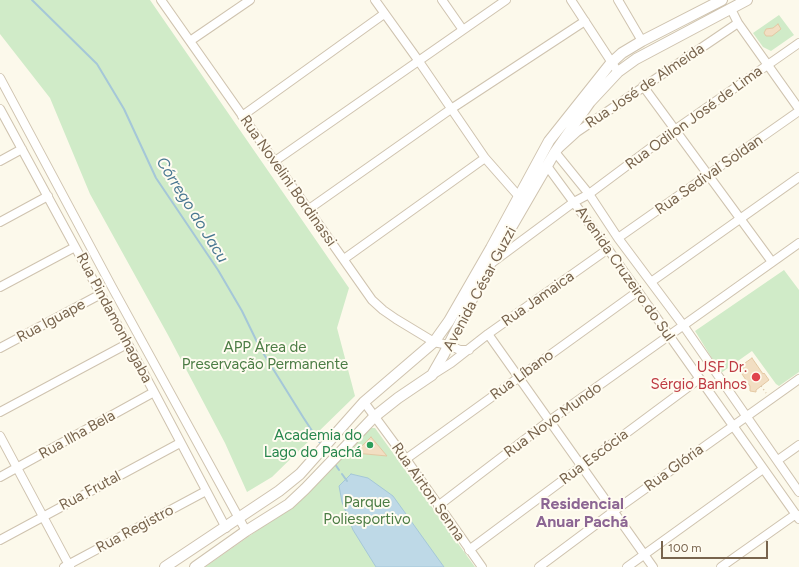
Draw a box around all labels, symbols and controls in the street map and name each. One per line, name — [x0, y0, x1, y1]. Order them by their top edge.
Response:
street label: Rua José de Almeida — [582, 40, 708, 132]
street label: Rua Odilon José de Lima — [622, 62, 766, 174]
street label: Rua Novelini Bordinassi — [236, 112, 340, 250]
street label: Rua Sedival Soldan — [652, 131, 766, 219]
water label: Córrego do Jacu — [152, 154, 232, 266]
street label: Avenida Cruzeiro do Sul — [572, 203, 678, 345]
street label: Avenida César Guzzi — [440, 224, 520, 354]
street label: Rua Pindamonhagaba — [72, 250, 156, 386]
street label: Rua Jamaica — [498, 267, 578, 331]
street label: Rua Iguape — [14, 295, 88, 347]
park label: APP Área de Preservação Permanente — [182, 339, 348, 374]
street label: Rua Líbano — [487, 346, 557, 404]
place label: USF Dr. Sérgio Banhos — [651, 359, 747, 394]
marker: USF Dr. Sérgio Banhos — [750, 371, 762, 383]
street label: Rua Novo Mundo — [501, 379, 605, 461]
street label: Rua Ilha Bela — [36, 407, 118, 463]
street label: Rua Escócia — [556, 425, 632, 489]
place label: Academia do Lago do Pachá — [264, 427, 362, 462]
street label: Rua Airton Senna — [387, 439, 469, 545]
marker: Academia do Lago do Pachá — [365, 440, 375, 450]
street label: Rua Glória — [641, 441, 707, 495]
street label: Rua Frutal — [56, 467, 124, 515]
park label: Parque Poliesportivo — [323, 494, 411, 529]
district label: Residencial Anuar Pachá — [536, 494, 628, 532]
street label: Rua Registro — [93, 501, 177, 557]
scale bar — [663, 533, 770, 559]
text: 100 m — [668, 541, 702, 555]

